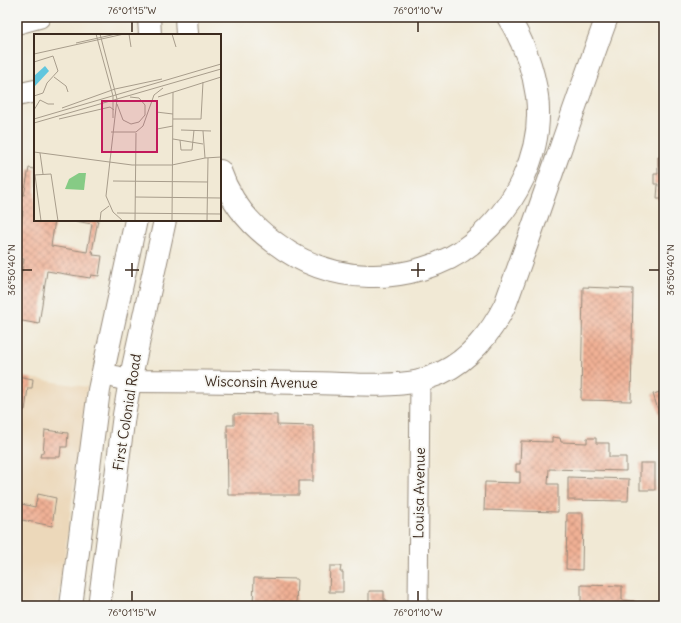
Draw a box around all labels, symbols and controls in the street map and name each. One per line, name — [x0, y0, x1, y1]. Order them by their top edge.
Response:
text: 76°01'15"W — [108, 4, 156, 17]
text: 76°01'10"W — [393, 4, 443, 17]
inset map — [34, 34, 221, 221]
text: 36°50'40"N — [5, 244, 18, 296]
text: 36°50'40"N — [664, 244, 677, 296]
street label: First Colonial Road — [109, 352, 145, 472]
street label: Wisconsin Avenue — [204, 372, 318, 392]
street label: Louisa Avenue — [409, 447, 429, 539]
text: 76°01'15"W — [108, 606, 156, 619]
text: 76°01'10"W — [393, 606, 443, 619]

